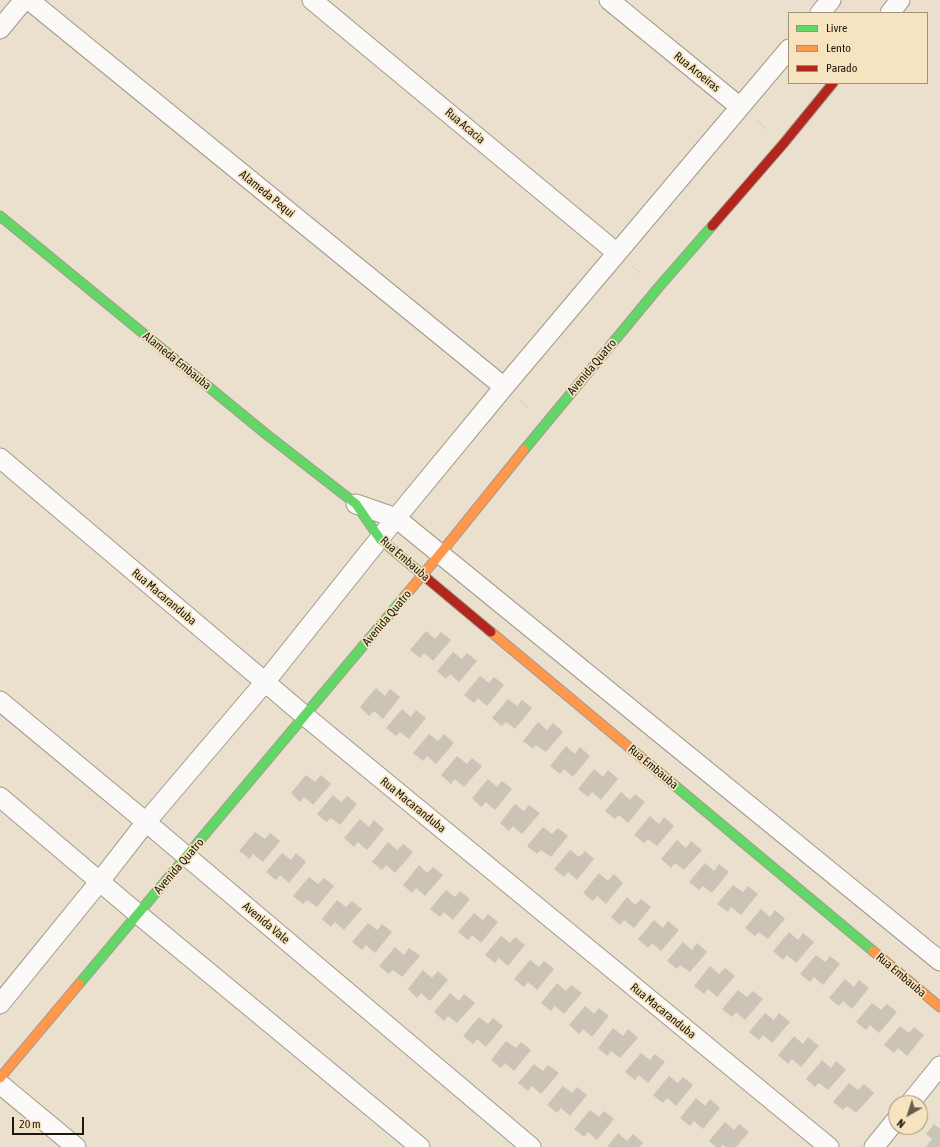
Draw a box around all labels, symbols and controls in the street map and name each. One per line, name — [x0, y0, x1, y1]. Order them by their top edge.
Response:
legend — [788, 12, 928, 84]
text: Livre — [826, 21, 847, 35]
text: Lento — [826, 41, 851, 55]
street label: Rua Aroeiras — [671, 49, 723, 95]
text: Parado — [826, 61, 857, 75]
street label: Rua Acacia — [442, 105, 488, 147]
street label: Alameda Pequi — [236, 167, 298, 221]
street label: Alameda Embauba — [140, 329, 214, 393]
street label: Avenida Quatro — [564, 336, 620, 398]
street label: Rua Embauba — [377, 534, 433, 584]
street label: Rua Macaranduba — [129, 566, 199, 628]
street label: Avenida Quatro — [359, 587, 415, 649]
street label: Rua Embauba — [625, 742, 681, 792]
street label: Rua Macaranduba — [377, 774, 449, 836]
street label: Avenida Quatro — [151, 835, 207, 897]
street label: Avenida Vale — [239, 899, 293, 947]
street label: Rua Embauba — [873, 950, 929, 1000]
street label: Rua Macaranduba — [627, 980, 699, 1042]
north arrow — [888, 1095, 928, 1135]
scale bar — [14, 1109, 86, 1135]
text: 20 m — [19, 1117, 41, 1131]
text: N — [895, 1117, 907, 1130]

